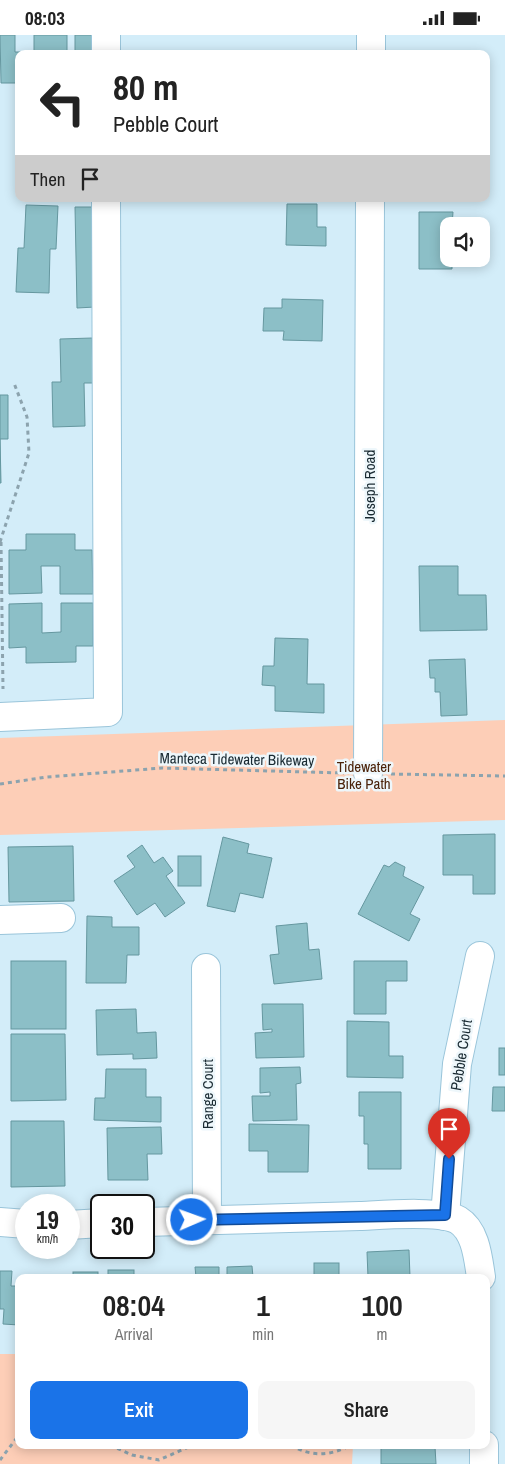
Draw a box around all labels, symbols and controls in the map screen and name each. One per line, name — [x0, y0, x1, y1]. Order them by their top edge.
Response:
text: 08:03 — [25, 5, 65, 31]
text: 80 m — [113, 64, 178, 111]
icon: left — [30, 70, 95, 135]
text: Pebble Court — [113, 109, 218, 139]
icon: arrive — [76, 165, 104, 193]
text: Then — [30, 166, 66, 192]
map controls — [440, 217, 490, 267]
button: sound — [440, 217, 490, 267]
street label: Joseph Road — [359, 450, 380, 522]
street label: Manteca Tidewater Bikeway — [159, 747, 315, 771]
park label: Tidewater Bike Path — [337, 756, 391, 794]
street label: Pebble Court — [445, 1017, 477, 1092]
street label: Range Court — [197, 1059, 218, 1129]
pin — [428, 1108, 470, 1159]
icon: arrive — [435, 1115, 463, 1143]
position arrow — [165, 1193, 217, 1245]
speed limit sign: 30 — [90, 1194, 155, 1259]
text: 19 — [36, 1203, 59, 1237]
text: km/h — [37, 1231, 58, 1247]
text: 08:04 — [102, 1285, 165, 1325]
text: 1 — [256, 1285, 270, 1325]
text: 100 — [362, 1285, 403, 1325]
text: Arrival — [115, 1323, 153, 1345]
text: min — [252, 1323, 274, 1345]
text: m — [377, 1323, 388, 1345]
button: Exit — [30, 1381, 248, 1439]
button: Share — [258, 1381, 475, 1439]

